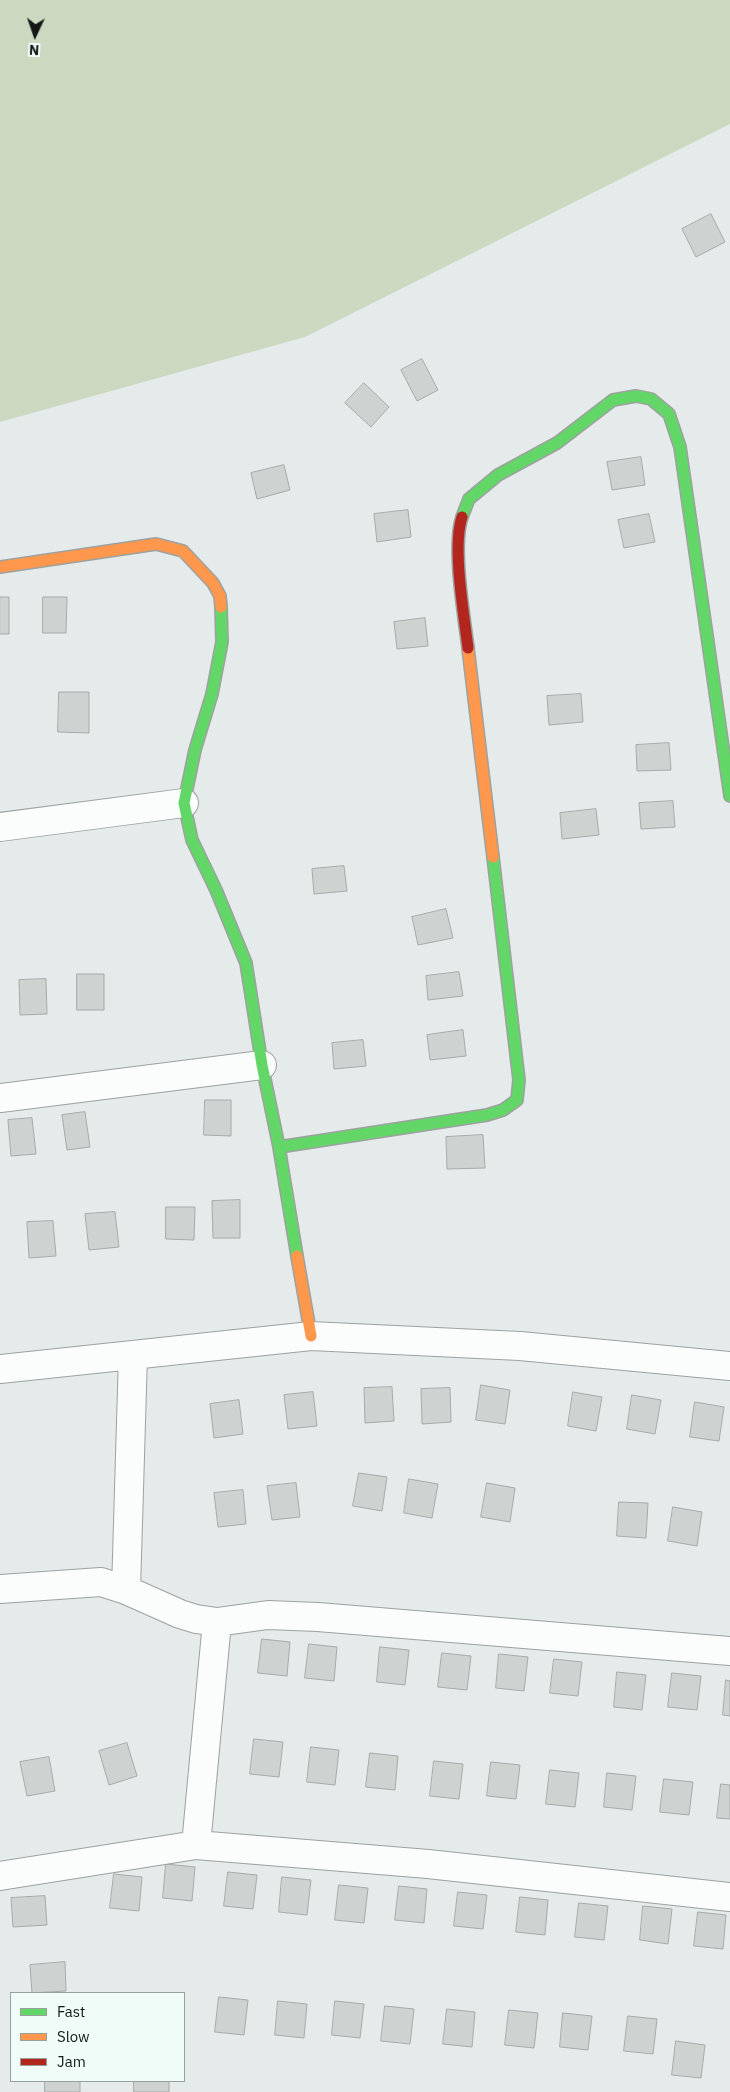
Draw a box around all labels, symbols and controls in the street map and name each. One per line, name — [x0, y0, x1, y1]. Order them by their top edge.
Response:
north arrow — [10, 10, 60, 60]
text: N — [29, 41, 40, 59]
legend — [10, 1992, 185, 2082]
text: Fast — [57, 2002, 85, 2021]
text: Slow — [57, 2027, 90, 2046]
text: Jam — [57, 2052, 86, 2071]

